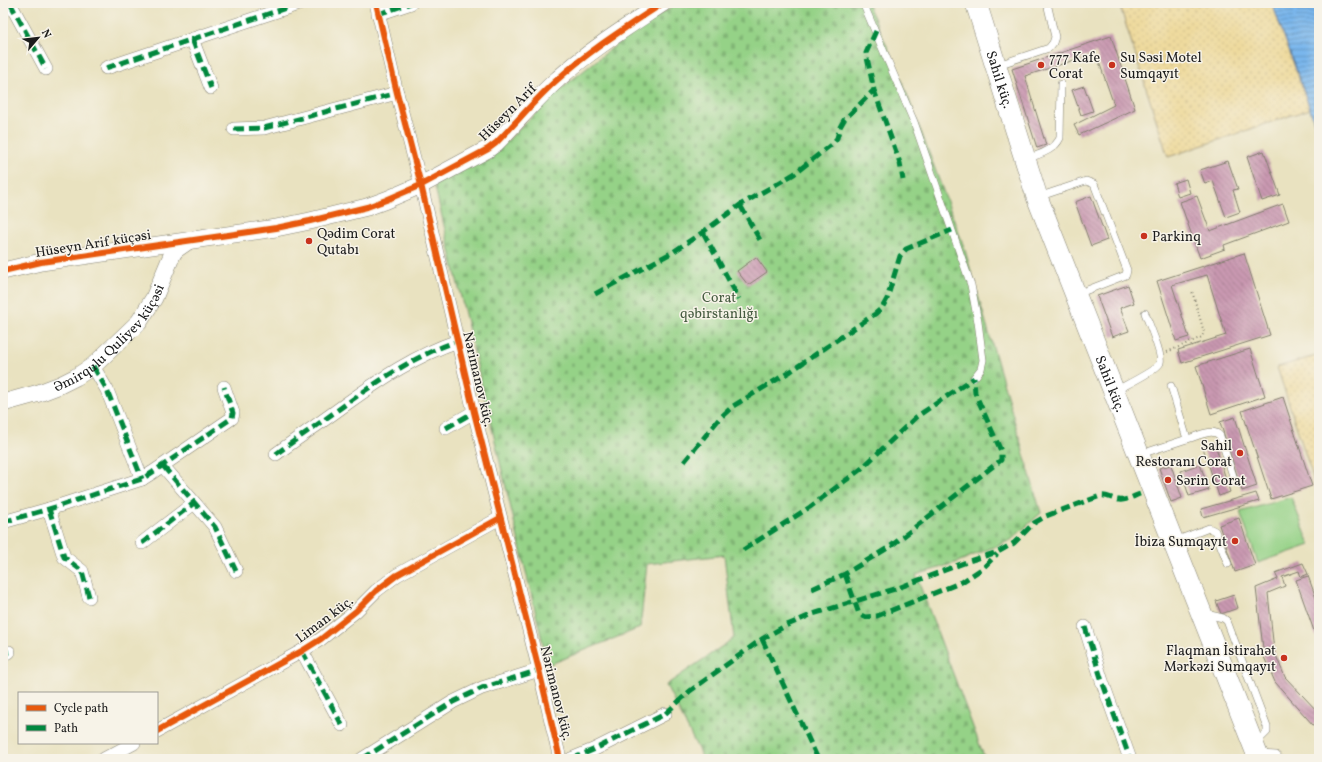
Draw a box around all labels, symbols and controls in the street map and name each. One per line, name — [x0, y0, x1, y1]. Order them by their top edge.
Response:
north arrow — [18, 18, 58, 58]
text: N — [37, 27, 54, 41]
street label: Sahil küç. — [981, 49, 1017, 111]
place label: 777 Kafe Corat — [1049, 49, 1100, 84]
place label: Su Səsi Motel Sumqayıt — [1120, 49, 1202, 84]
marker: 777 Kafe Corat — [1036, 60, 1046, 70]
marker: Su Səsi Motel Sumqayıt — [1107, 60, 1117, 70]
street label: Hüseyn Arif — [475, 79, 542, 146]
place label: Qədim Corat Qutabı — [317, 225, 395, 260]
street label: Hüseyn Arif küçəsi — [34, 226, 153, 263]
place label: Parkinq — [1152, 228, 1201, 247]
marker: Parkinq — [1139, 231, 1149, 241]
marker: Qədim Corat Qutabı — [304, 236, 314, 246]
street label: Əmirqulu Quliyev küçəsi — [51, 282, 170, 397]
park label: Corat qəbirstanlığı — [680, 289, 758, 324]
street label: Nərimanov küç. — [457, 330, 498, 429]
street label: Sahil küç. — [1090, 353, 1129, 415]
place label: Sahil Restoranı Corat — [1136, 437, 1232, 472]
marker: Sahil Restoranı Corat — [1235, 448, 1245, 458]
place label: Sərin Corat — [1176, 472, 1246, 491]
marker: Sərin Corat — [1163, 475, 1173, 485]
place label: İbiza Sumqayıt — [1134, 533, 1227, 552]
marker: İbiza Sumqayıt — [1230, 536, 1240, 546]
street label: Liman küç. — [292, 592, 358, 648]
place label: Flaqman İstirahət Mərkəzi Sumqayıt — [1164, 642, 1276, 677]
street label: Nərimanov küç. — [535, 644, 576, 743]
marker: Flaqman İstirahət Mərkəzi Sumqayıt — [1279, 653, 1289, 663]
legend — [18, 692, 158, 744]
text: Cycle path — [54, 701, 109, 717]
text: Path — [54, 721, 78, 737]

